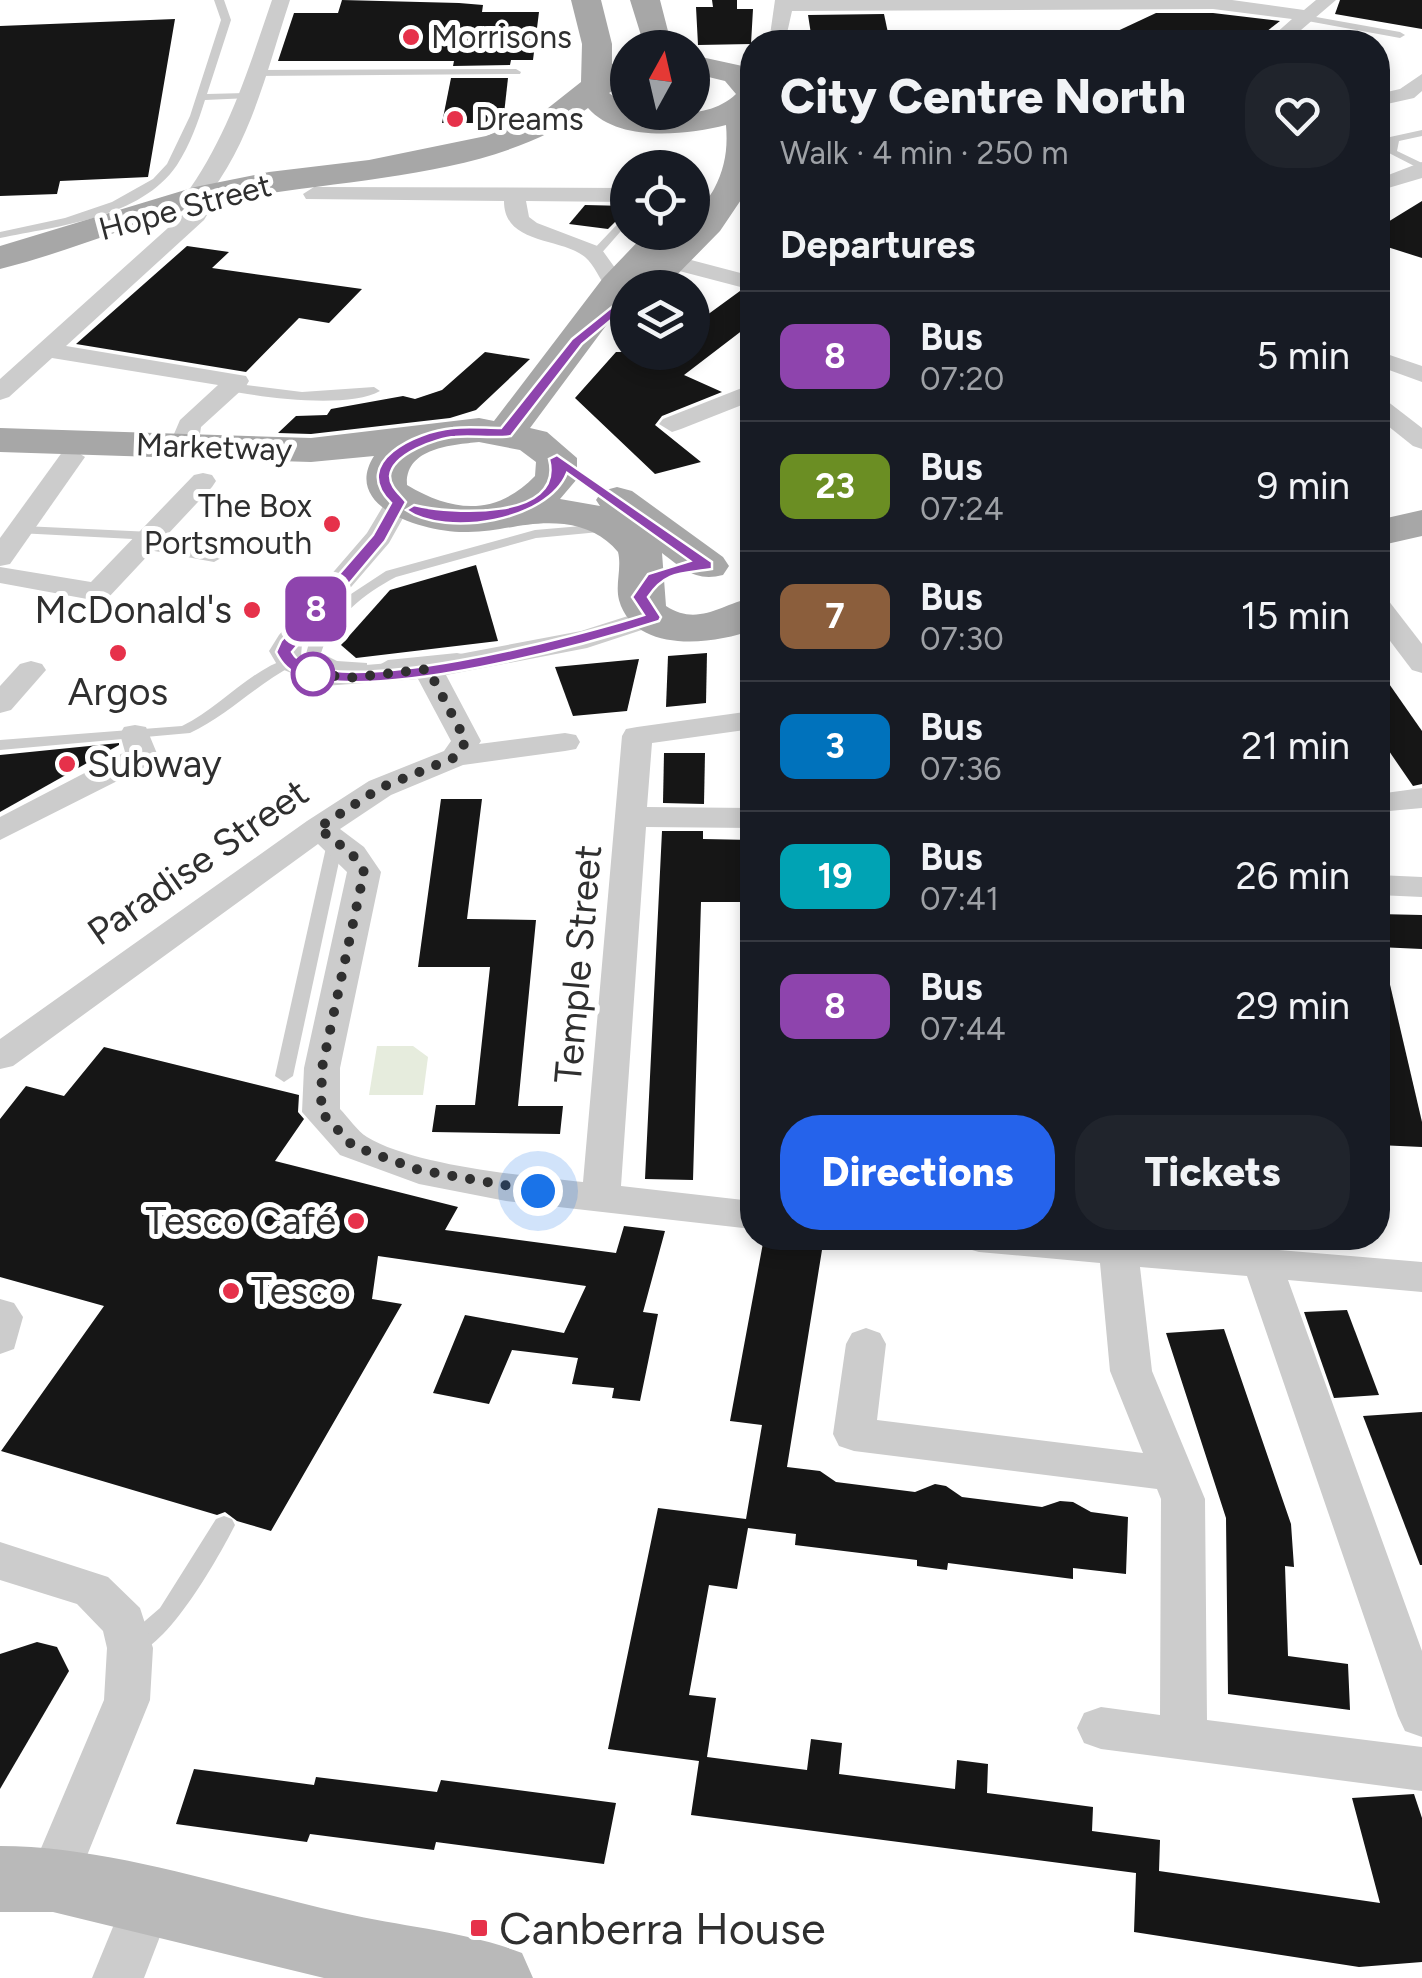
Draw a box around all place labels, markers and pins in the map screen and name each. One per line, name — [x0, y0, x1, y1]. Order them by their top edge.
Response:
place label: Morrisons — [431, 18, 572, 56]
marker: Morrisons — [400, 26, 422, 48]
place label: Dreams — [475, 100, 584, 138]
marker: Dreams — [444, 108, 466, 130]
place label: The Box Portsmouth — [144, 487, 312, 562]
marker: The Box Portsmouth — [321, 513, 343, 535]
place label: McDonald's — [35, 587, 232, 633]
marker: McDonald's — [241, 599, 263, 621]
marker: Argos — [107, 642, 129, 664]
unlabelled marker — [292, 653, 334, 695]
place label: Argos — [68, 669, 168, 715]
place label: Subway — [87, 741, 222, 787]
marker: Subway — [56, 753, 78, 775]
place label: Tesco Café — [145, 1198, 336, 1244]
marker: Tesco Café — [345, 1210, 367, 1232]
place label: Tesco — [251, 1268, 351, 1314]
marker: Tesco — [220, 1280, 242, 1302]
place label: Canberra House — [499, 1901, 825, 1955]
marker: Canberra House — [468, 1917, 490, 1939]

